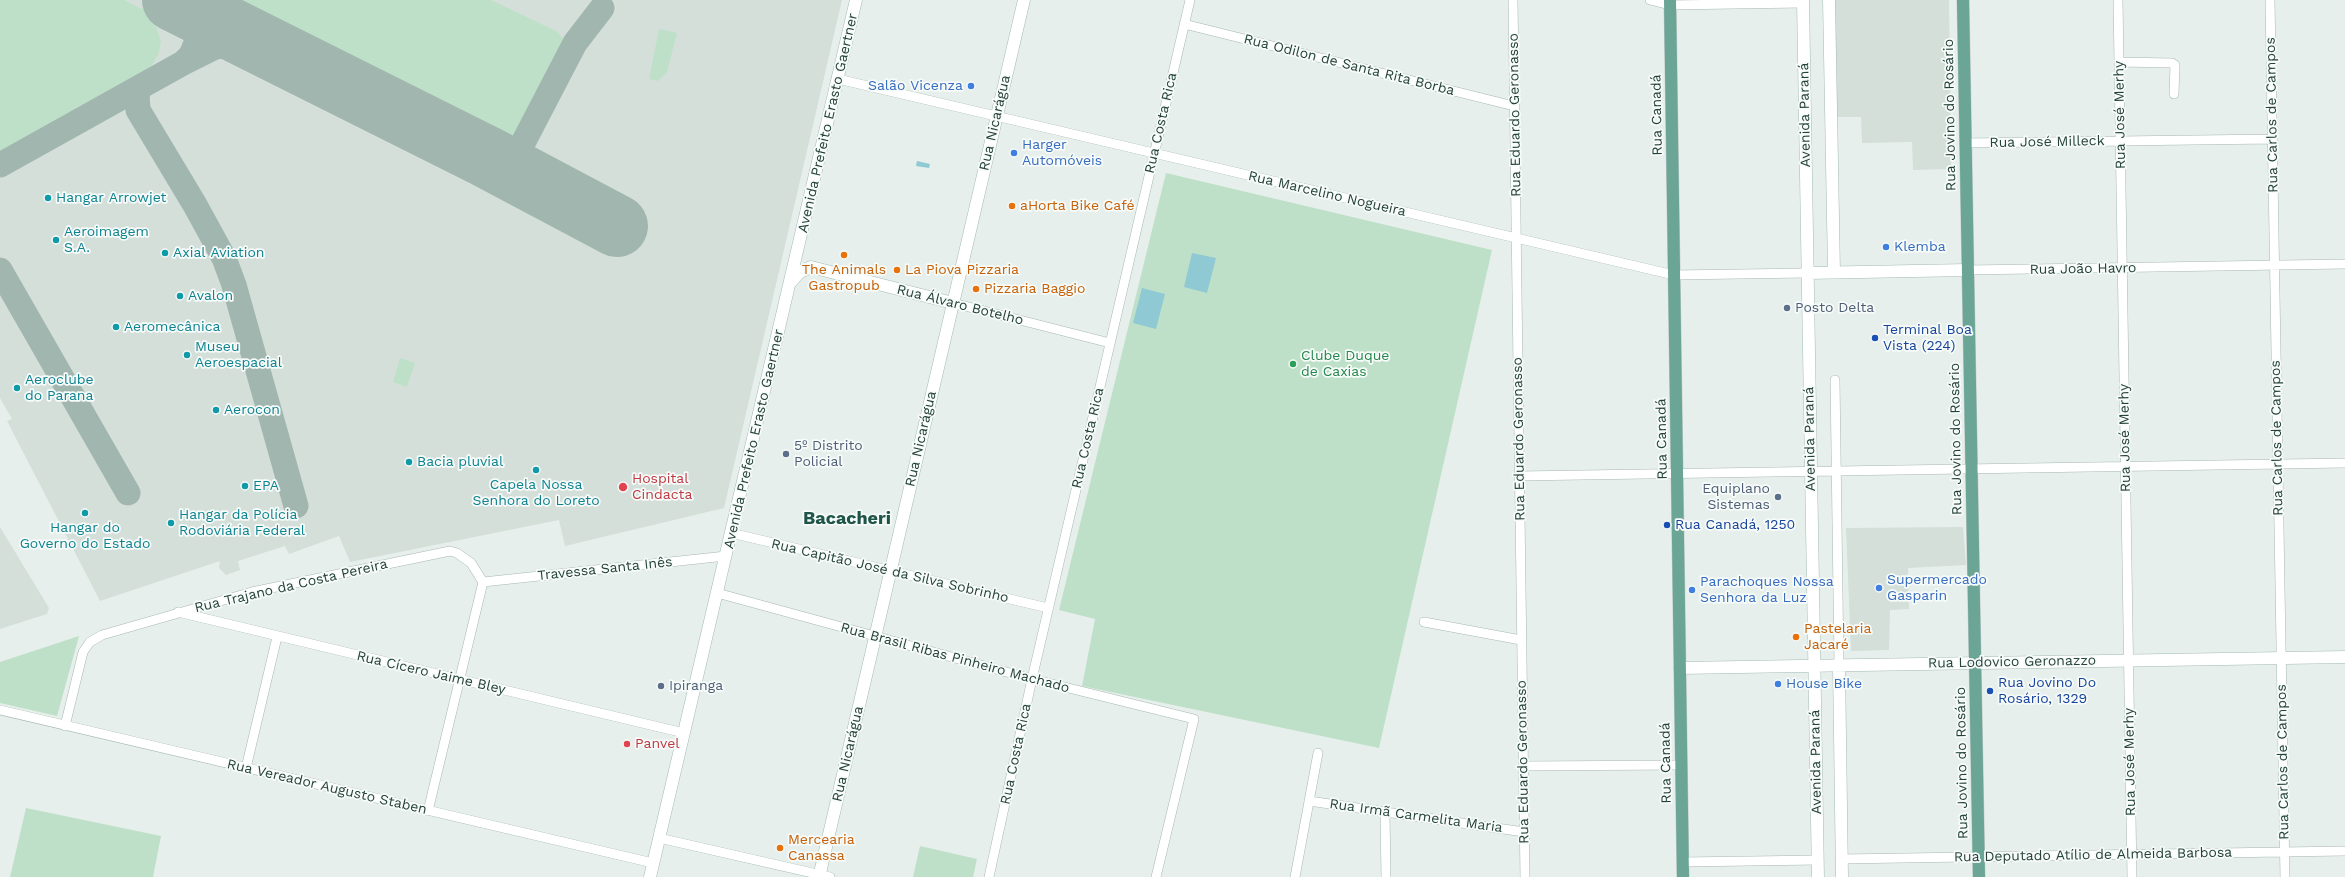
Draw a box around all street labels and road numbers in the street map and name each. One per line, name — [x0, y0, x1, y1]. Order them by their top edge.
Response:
street label: Avenida Prefeito Erasto Gaertner — [795, 12, 861, 234]
street label: Rua Odilon de Santa Rita Borba — [1242, 31, 1456, 99]
street label: Rua Eduardo Geronasso — [1505, 33, 1525, 197]
street label: Rua Carlos de Campos — [2262, 37, 2282, 193]
street label: Rua Jovino do Rosário — [1940, 39, 1960, 191]
street label: Rua José Merhy — [2111, 61, 2129, 169]
street label: Avenida Paraná — [1796, 63, 1814, 167]
street label: Rua Costa Rica — [1141, 71, 1181, 175]
street label: Rua Nicarágua — [976, 74, 1014, 172]
street label: Rua Canadá — [1648, 74, 1666, 156]
street label: Rua José Milleck — [1989, 133, 2105, 151]
street label: Rua Marcelino Nogueira — [1246, 168, 1408, 220]
street label: Rua João Havro — [2029, 260, 2137, 278]
street label: Rua Álvaro Botelho — [895, 281, 1025, 329]
street label: Avenida Prefeito Erasto Gaertner — [721, 328, 787, 550]
street label: Rua Eduardo Geronasso — [1509, 357, 1529, 521]
street label: Rua Carlos de Campos — [2267, 360, 2287, 516]
street label: Rua Jovino do Rosário — [1946, 363, 1966, 515]
street label: Rua José Merhy — [2116, 384, 2134, 492]
street label: Rua Costa Rica — [1068, 386, 1108, 490]
street label: Avenida Paraná — [1801, 387, 1819, 491]
street label: Rua Nicarágua — [902, 390, 940, 488]
street label: Rua Canadá — [1653, 398, 1671, 480]
street label: Rua Capitão José da Silva Sobrinho — [770, 535, 1010, 607]
street label: Travessa Santa Inês — [537, 554, 673, 584]
street label: Rua Trajano da Costa Pereira — [193, 556, 389, 616]
street label: Rua Brasil Ribas Pinheiro Machado — [839, 619, 1071, 697]
street label: Rua Cícero Jaime Bley — [355, 648, 507, 698]
street label: Rua Lodovico Geronazzo — [1928, 652, 2096, 672]
street label: Rua Eduardo Geronasso — [1513, 680, 1533, 844]
street label: Rua Carlos de Campos — [2273, 684, 2293, 840]
street label: Rua Jovino do Rosário — [1952, 687, 1972, 839]
street label: Rua Costa Rica — [997, 702, 1035, 806]
street label: Rua Nicarágua — [829, 705, 867, 803]
street label: Rua José Merhy — [2121, 708, 2139, 816]
street label: Avenida Paraná — [1807, 710, 1825, 814]
street label: Rua Canadá — [1657, 722, 1675, 804]
street label: Rua Vereador Augusto Staben — [225, 756, 429, 818]
street label: Rua Irmã Carmelita Maria — [1328, 796, 1504, 836]
street label: Rua Deputado Atílio de Almeida Barbosa — [1954, 844, 2232, 866]

